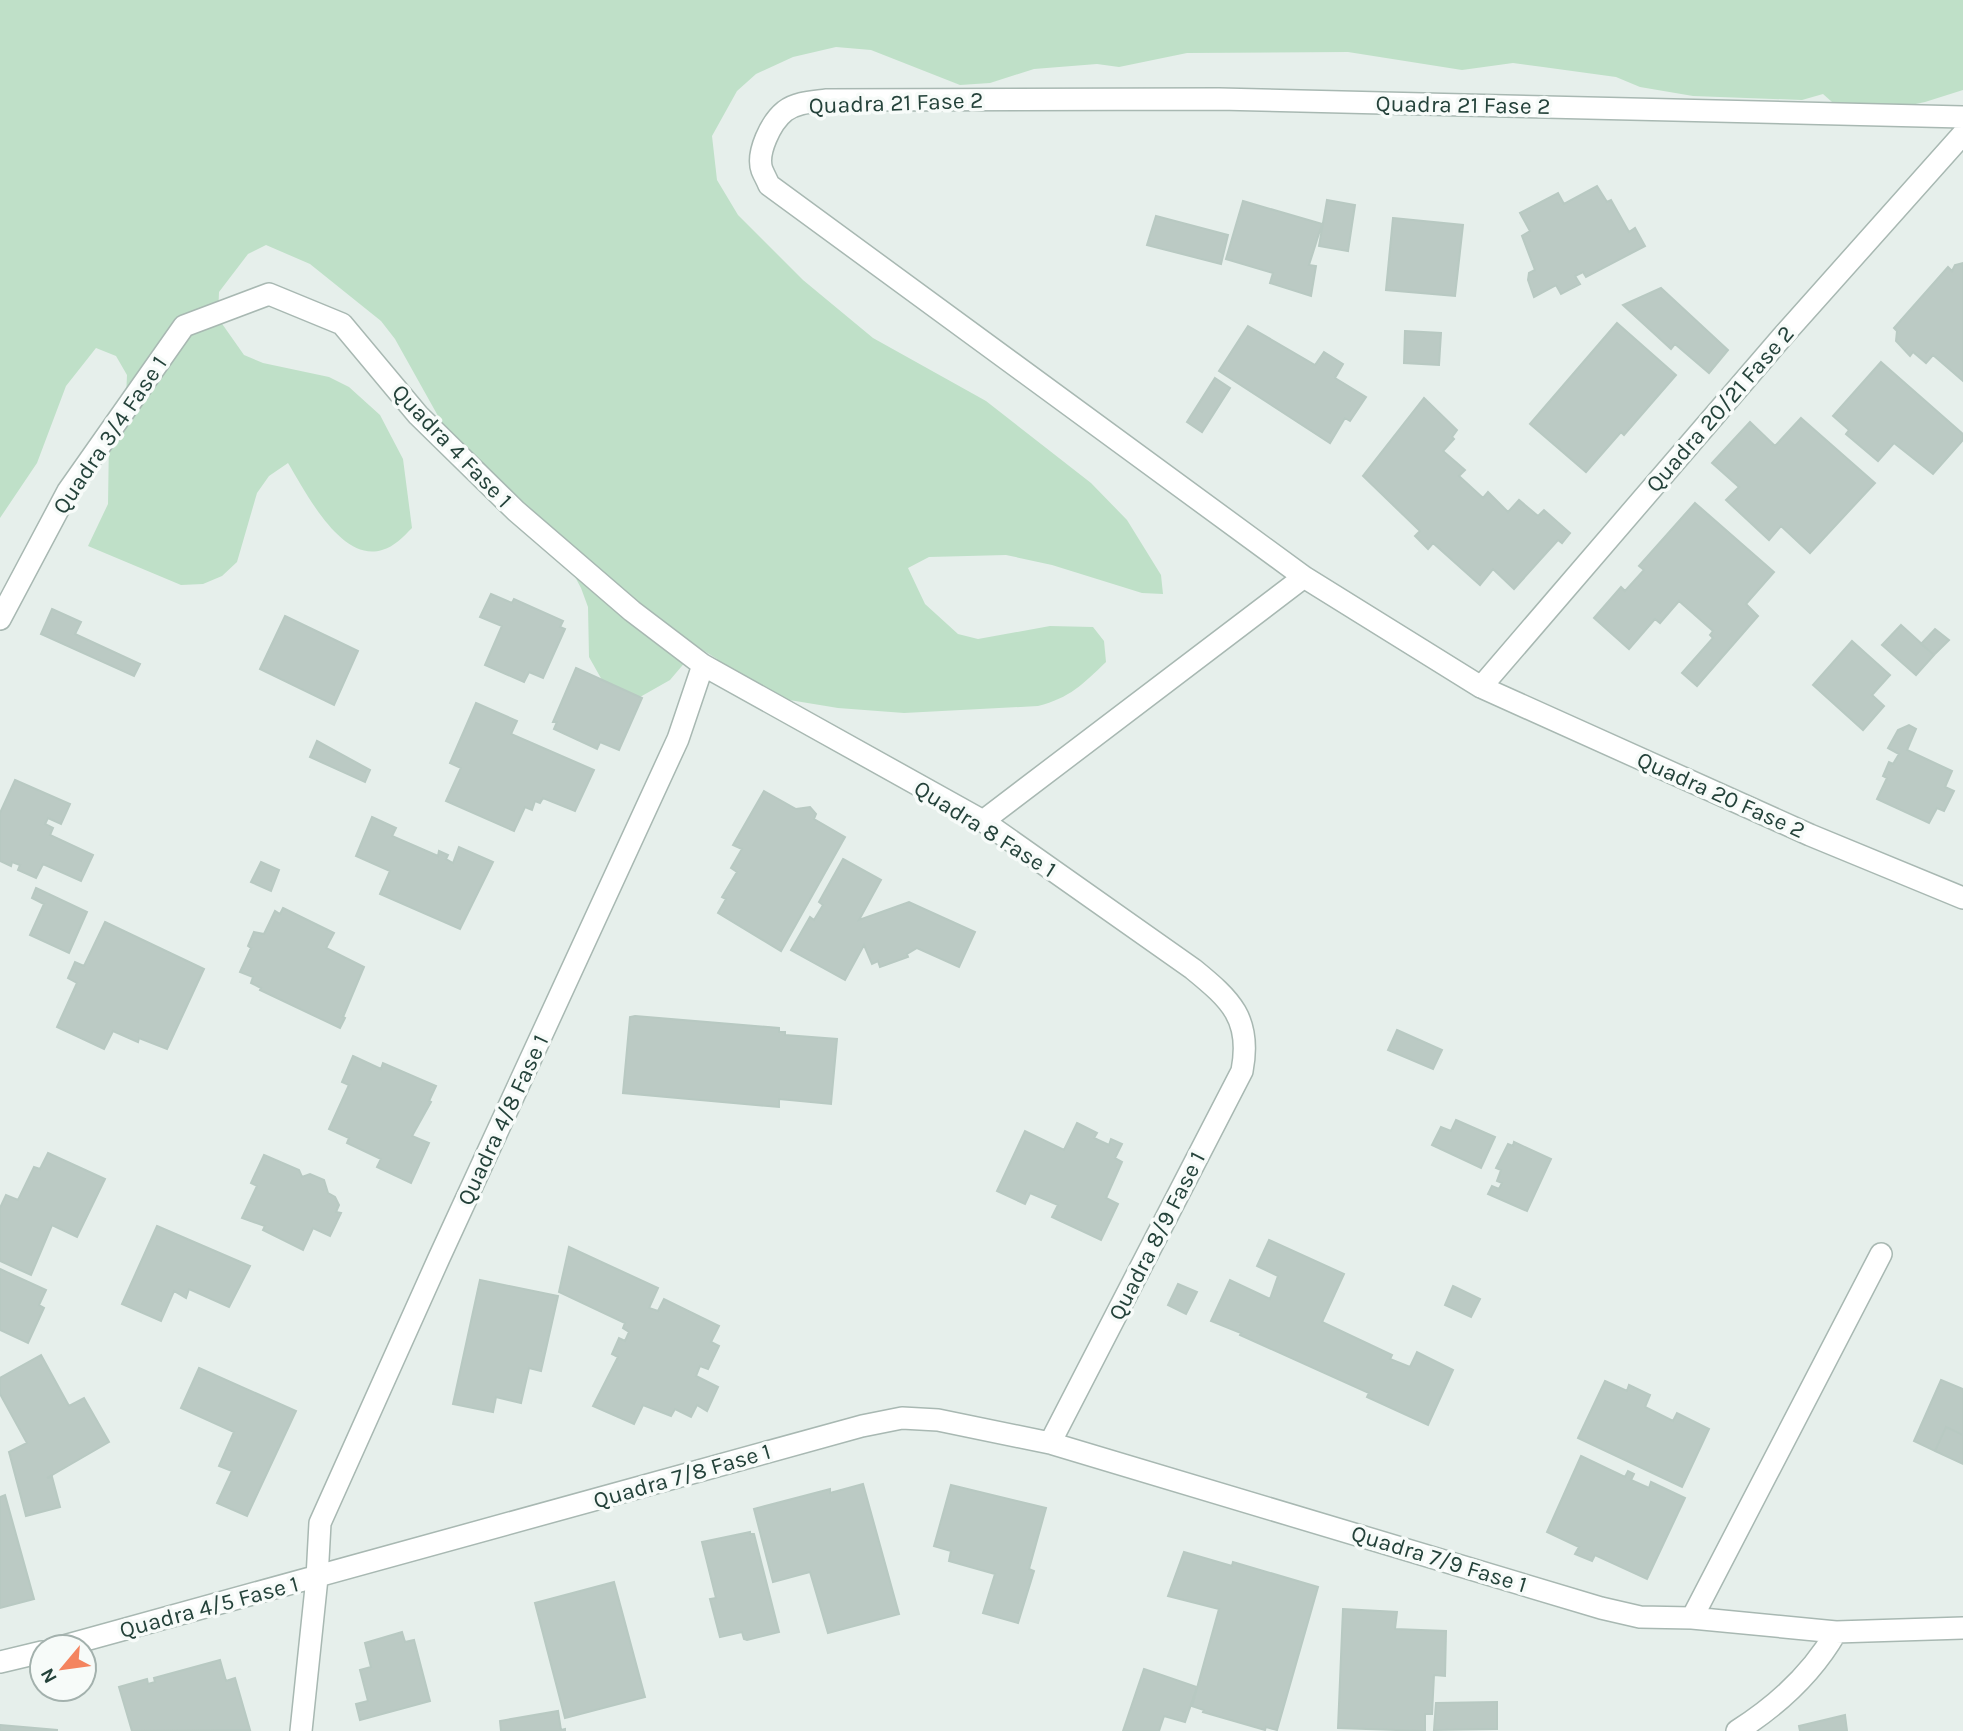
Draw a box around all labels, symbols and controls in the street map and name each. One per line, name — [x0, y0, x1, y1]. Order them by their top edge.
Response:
street label: Quadra 21 Fase 2 — [808, 86, 984, 120]
street label: Quadra 21 Fase 2 — [1375, 90, 1551, 120]
street label: Quadra 20/21 Fase 2 — [1640, 320, 1800, 498]
street label: Quadra 3/4 Fase 1 — [47, 351, 173, 519]
street label: Quadra 4 Fase 1 — [386, 379, 518, 513]
street label: Quadra 20 Fase 2 — [1633, 746, 1809, 844]
street label: Quadra 8 Fase 1 — [909, 775, 1061, 883]
street label: Quadra 4/8 Fase 1 — [452, 1030, 554, 1210]
street label: Quadra 8/9 Fase 1 — [1103, 1147, 1211, 1325]
street label: Quadra 7/8 Fase 1 — [590, 1438, 774, 1514]
street label: Quadra 7/9 Fase 1 — [1348, 1519, 1530, 1599]
street label: Quadra 4/5 Fase 1 — [117, 1570, 301, 1644]
north arrow — [28, 1633, 98, 1703]
text: N — [36, 1664, 62, 1687]

